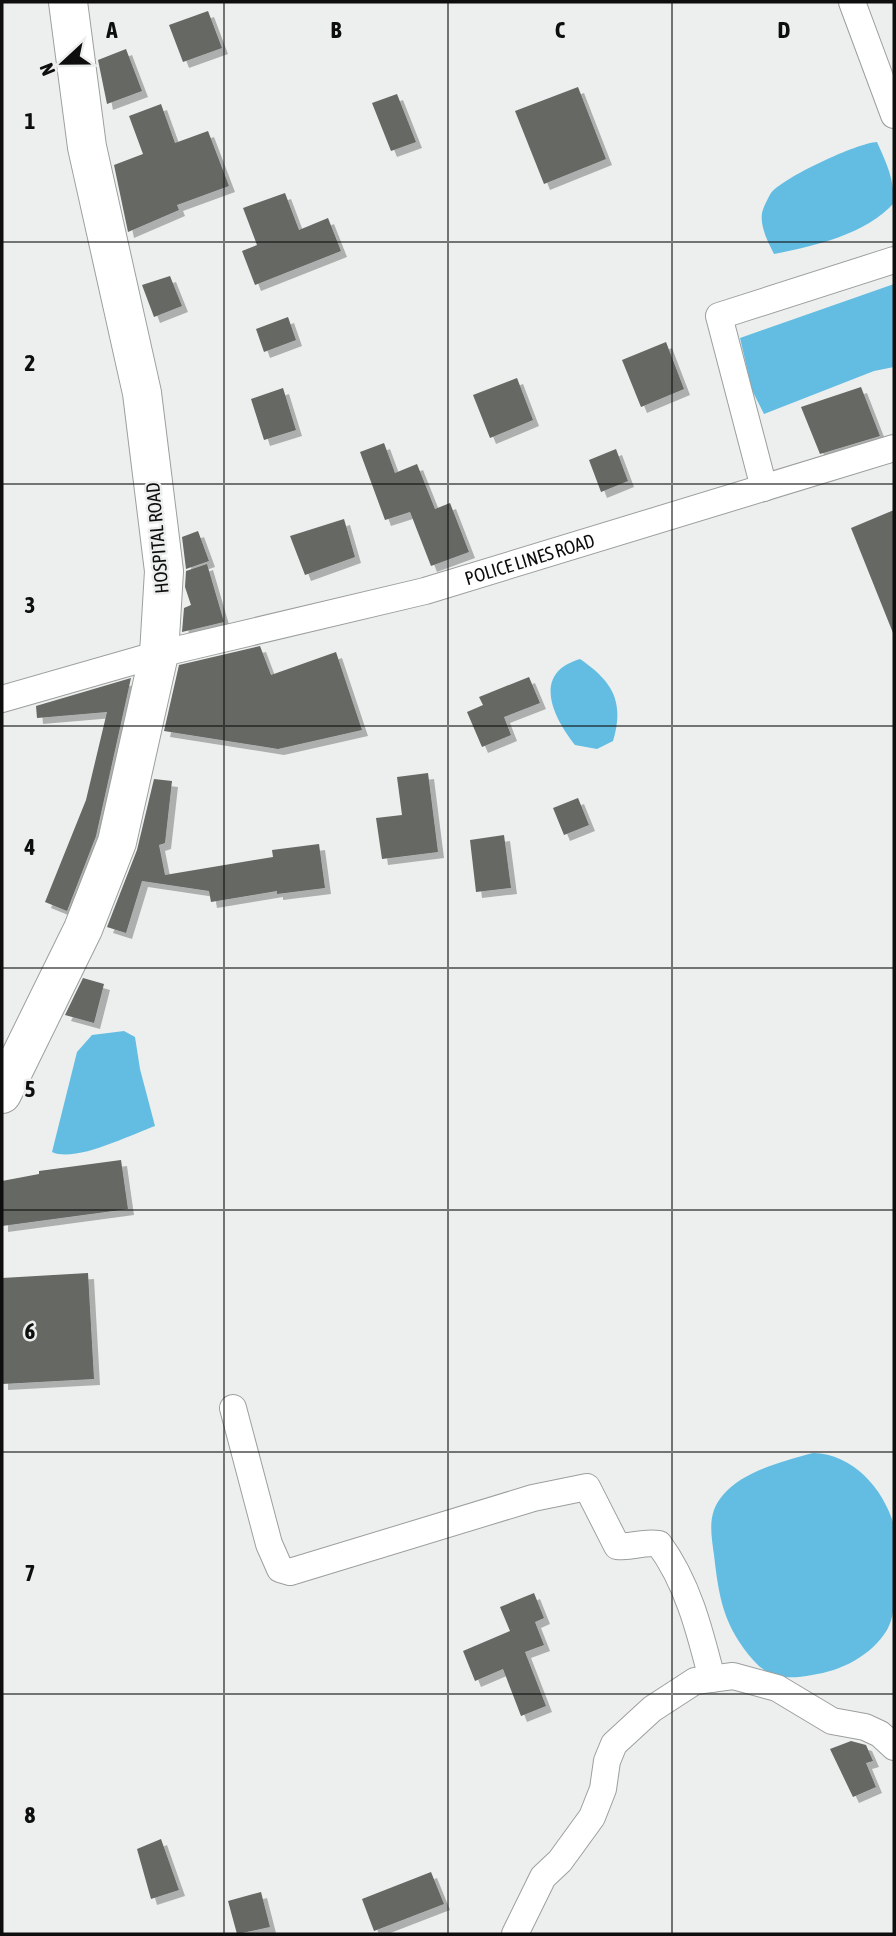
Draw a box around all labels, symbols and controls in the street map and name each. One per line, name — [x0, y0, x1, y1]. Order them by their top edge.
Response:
text: A — [105, 17, 118, 43]
text: B — [331, 17, 342, 43]
text: C — [555, 17, 566, 43]
text: D — [778, 17, 791, 43]
north arrow — [28, 28, 98, 98]
text: N — [35, 60, 60, 79]
text: 1 — [25, 108, 36, 134]
text: 2 — [25, 350, 35, 376]
street label: HOSPITAL ROAD — [141, 482, 173, 594]
street label: POLICE LINES ROAD — [462, 529, 597, 589]
text: 3 — [25, 592, 35, 618]
text: 4 — [24, 834, 36, 860]
text: 5 — [25, 1076, 36, 1102]
text: 6 — [25, 1318, 36, 1344]
text: 7 — [25, 1560, 35, 1586]
text: 8 — [25, 1802, 36, 1828]

